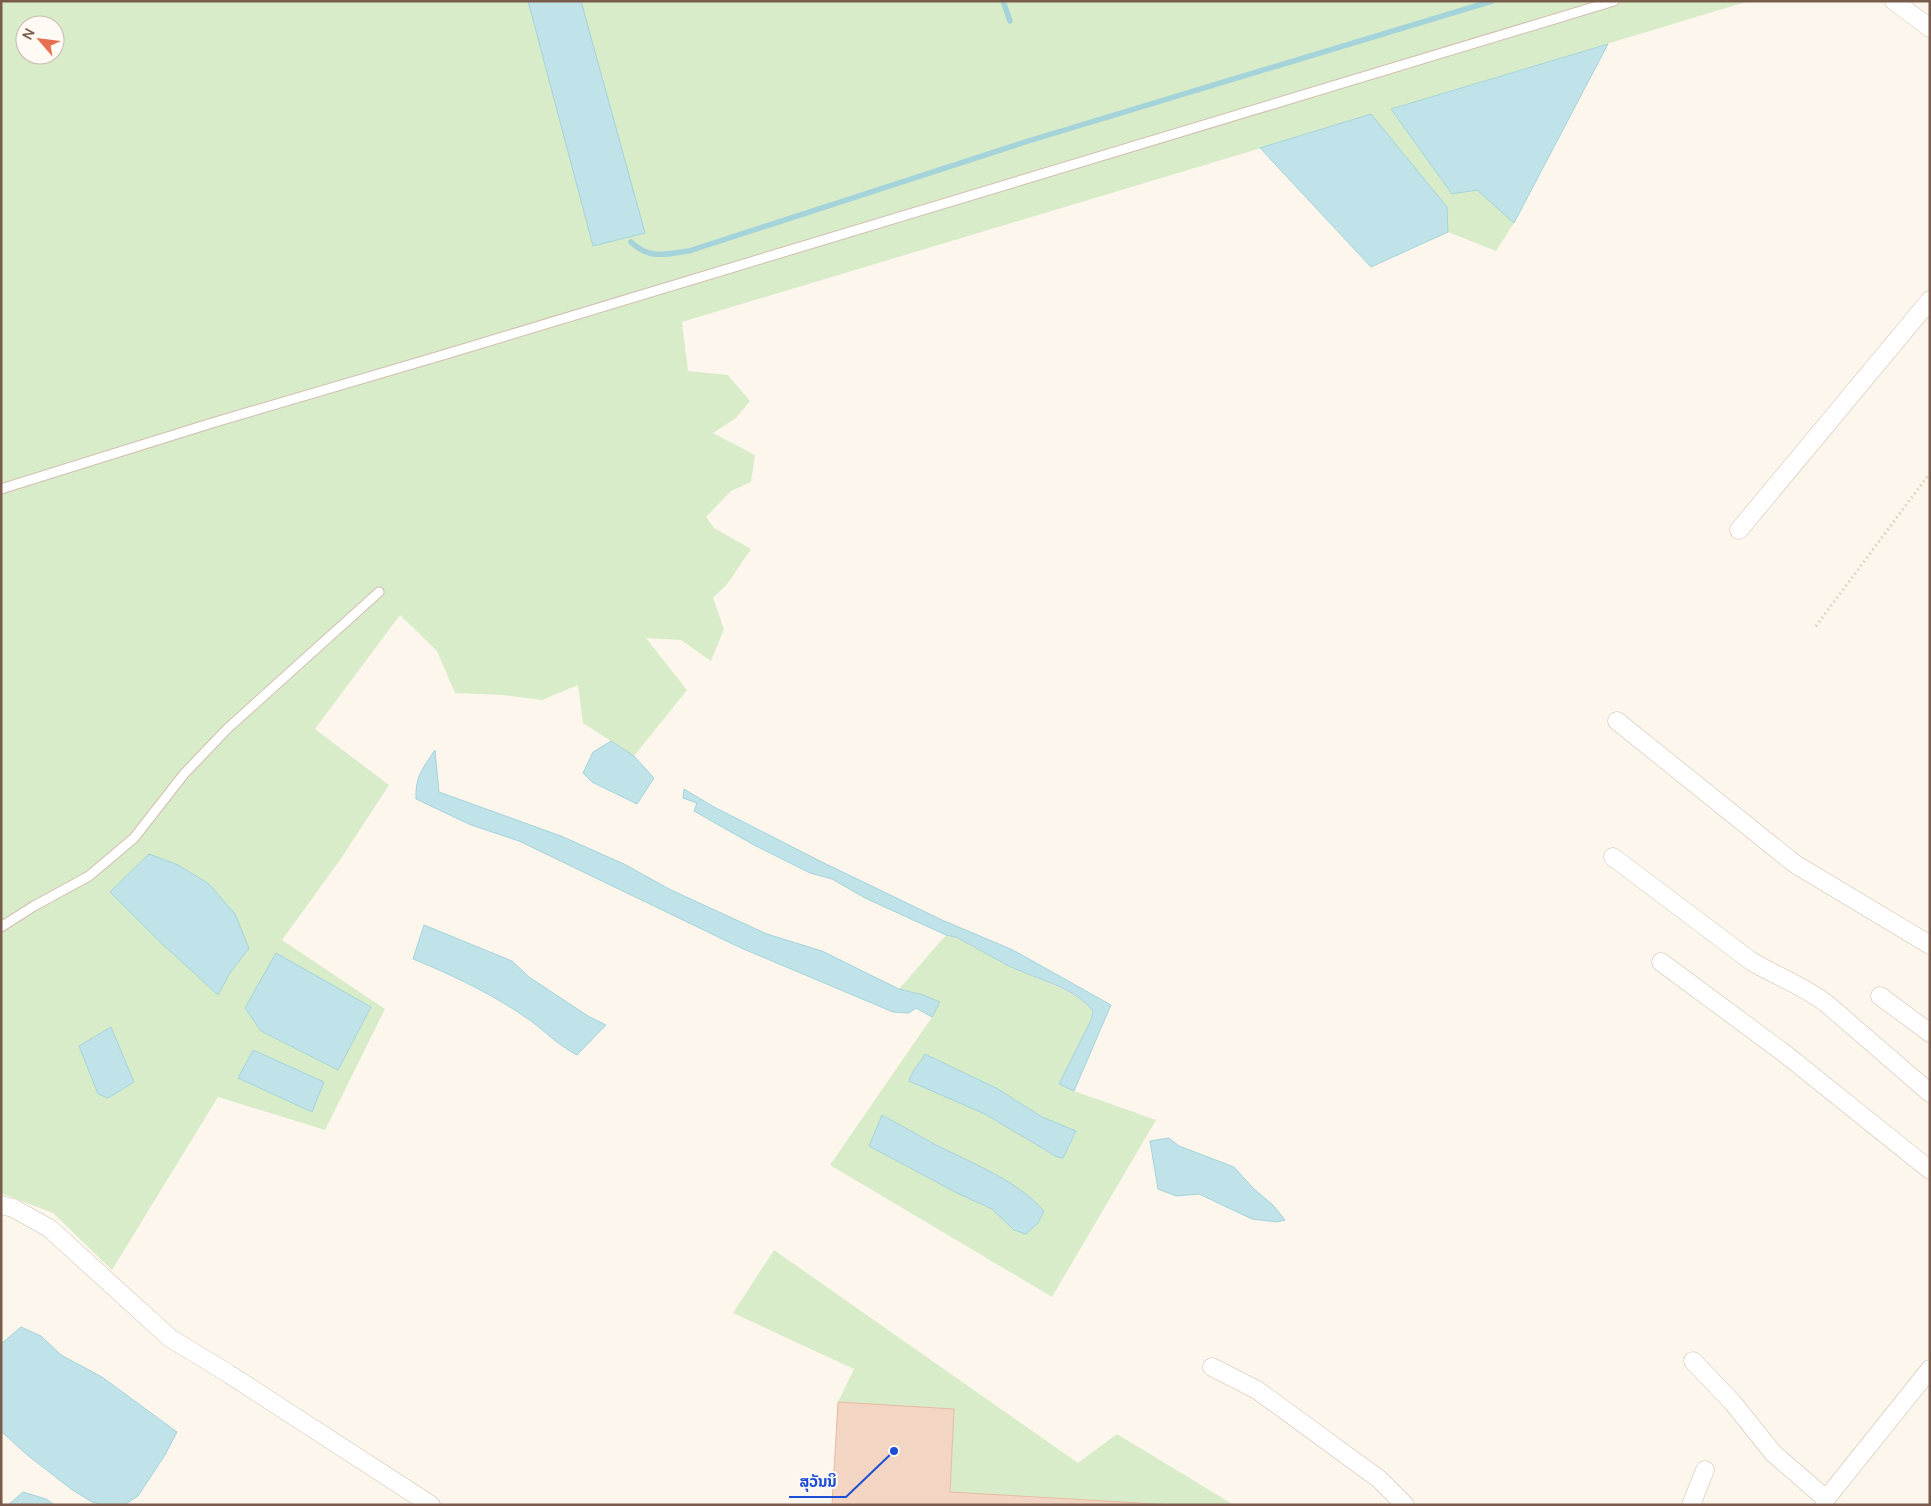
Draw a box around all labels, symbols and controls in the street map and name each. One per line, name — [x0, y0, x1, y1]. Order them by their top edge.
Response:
north arrow — [15, 15, 65, 65]
text: N — [17, 25, 39, 43]
callout: ສຸວັນນິ — [789, 1467, 846, 1497]
text: ສຸວັນນິ — [799, 1471, 837, 1492]

